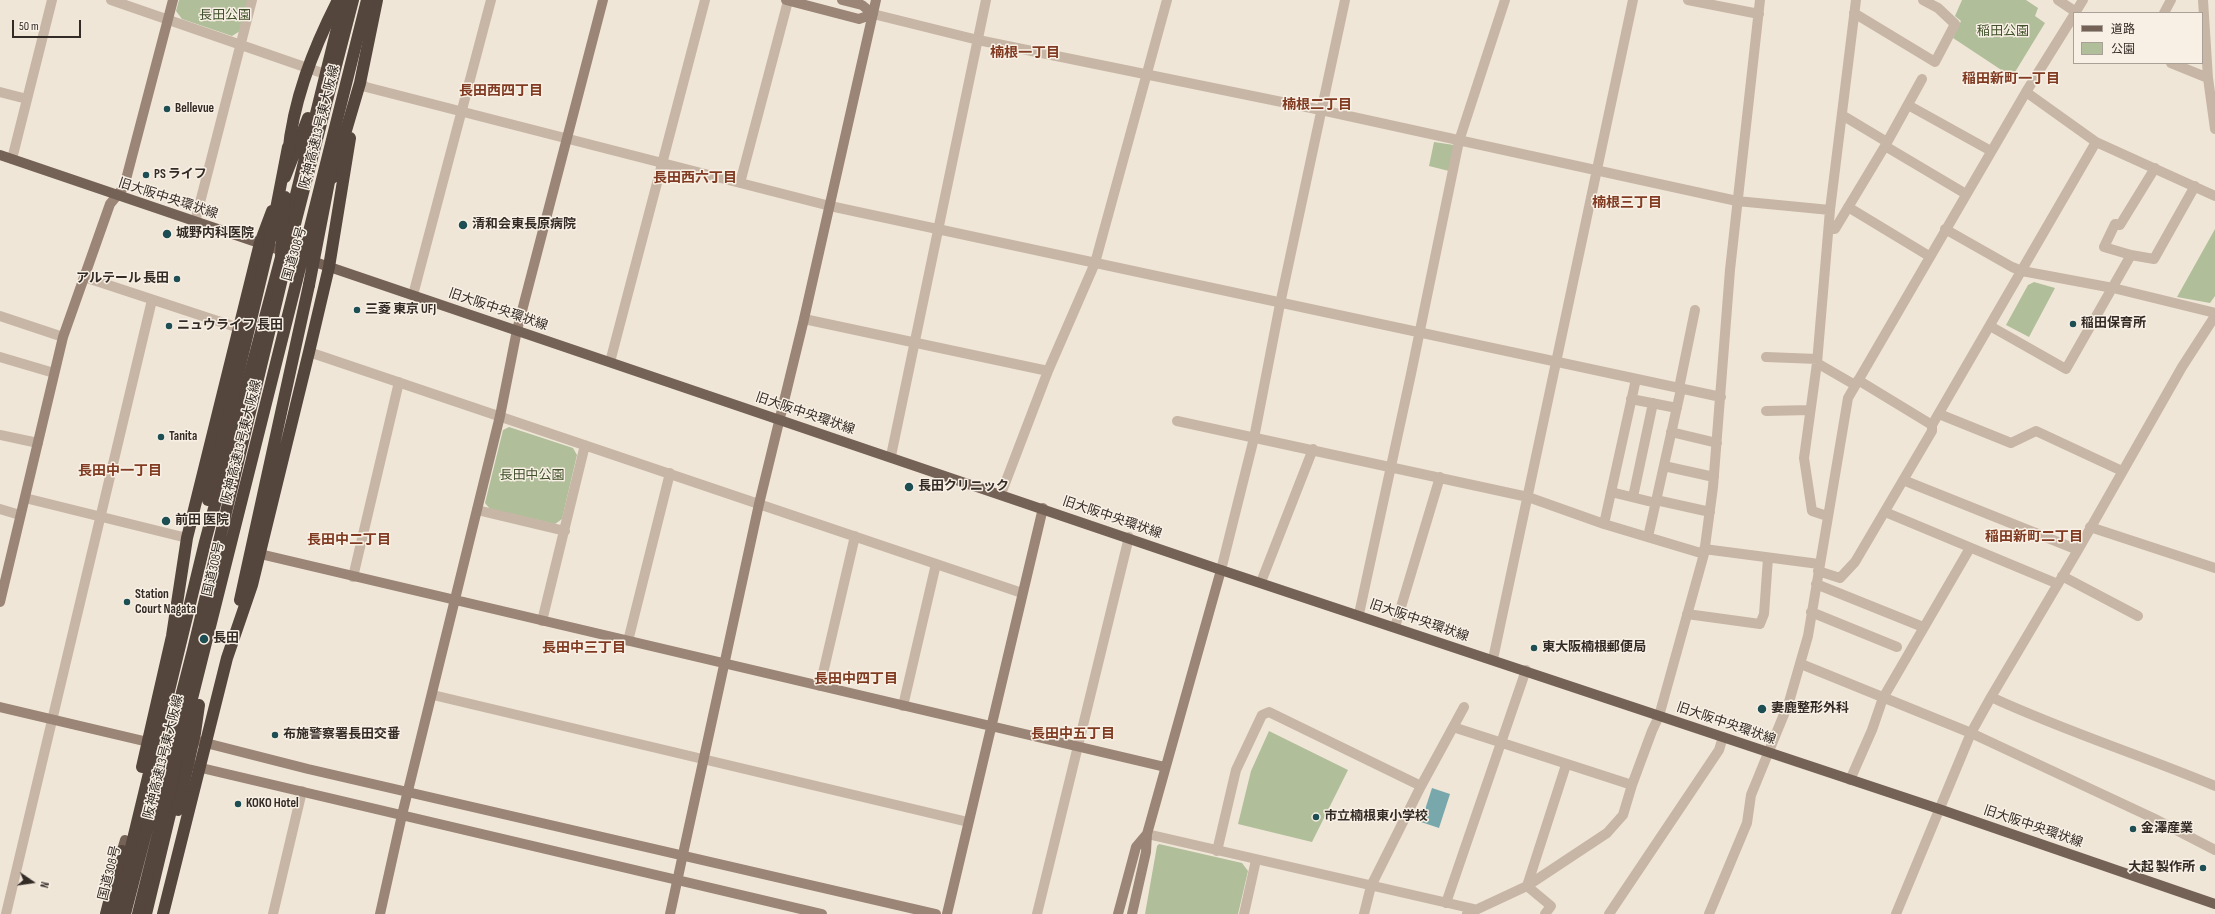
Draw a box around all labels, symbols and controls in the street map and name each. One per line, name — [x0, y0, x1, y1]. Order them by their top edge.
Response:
park label: 長田公園 — [199, 8, 251, 24]
scale bar — [14, 12, 83, 38]
legend — [2073, 12, 2203, 64]
text: 50 m — [19, 19, 39, 34]
text: 道路 — [2111, 22, 2135, 37]
park label: 稲田公園 — [1977, 24, 2029, 40]
text: 公園 — [2111, 42, 2135, 57]
district label: 楠根一丁目 — [990, 45, 1060, 61]
street label: 阪神高速13号東大阪線 — [297, 64, 343, 190]
district label: 稲田新町一丁目 — [1962, 71, 2060, 87]
district label: 長田西四丁目 — [459, 83, 543, 99]
district label: 楠根二丁目 — [1282, 97, 1352, 113]
place label: Bellevue — [175, 101, 214, 117]
marker: Bellevue — [162, 104, 172, 114]
place label: PS ライフ — [154, 167, 207, 183]
marker: PS ライフ — [141, 170, 151, 180]
district label: 長田西六丁目 — [653, 170, 737, 186]
street label: 旧大阪中央環状線 — [116, 176, 220, 222]
district label: 楠根三丁目 — [1592, 195, 1662, 211]
place label: 清和会東長原病院 — [472, 217, 576, 233]
marker: 清和会東長原病院 — [457, 219, 469, 231]
street label: 国道308号 — [280, 225, 310, 283]
place label: 城野内科医院 — [176, 226, 254, 242]
marker: 城野内科医院 — [161, 228, 173, 240]
place label: アルテール 長田 — [76, 271, 169, 287]
marker: アルテール 長田 — [172, 274, 182, 284]
street label: 旧大阪中央環状線 — [446, 286, 550, 334]
place label: 三菱 東京 UFJ — [365, 302, 436, 318]
marker: 三菱 東京 UFJ — [352, 305, 362, 315]
place label: 稲田保育所 — [2081, 316, 2146, 332]
place label: ニュウライフ 長田 — [177, 318, 283, 334]
marker: 稲田保育所 — [2068, 319, 2078, 329]
marker: ニュウライフ 長田 — [164, 321, 174, 331]
street label: 阪神高速13号東大阪線 — [219, 379, 265, 505]
street label: 旧大阪中央環状線 — [753, 390, 857, 438]
place label: Tanita — [169, 429, 197, 445]
marker: Tanita — [156, 432, 166, 442]
district label: 長田中一丁目 — [78, 463, 162, 479]
park label: 長田中公園 — [500, 468, 564, 484]
place label: 長田クリニック — [918, 479, 1009, 495]
marker: 長田クリニック — [903, 481, 915, 493]
street label: 旧大阪中央環状線 — [1060, 494, 1164, 542]
place label: 前田 医院 — [175, 513, 229, 529]
marker: 前田 医院 — [160, 515, 172, 527]
district label: 稲田新町二丁目 — [1985, 529, 2083, 545]
district label: 長田中二丁目 — [307, 532, 391, 548]
street label: 国道308号 — [200, 540, 228, 598]
place label: Station Court Nagata — [135, 587, 196, 618]
marker: Station Court Nagata — [122, 597, 132, 607]
street label: 旧大阪中央環状線 — [1367, 597, 1471, 645]
place label: 長田 — [213, 631, 239, 647]
marker: 長田 — [198, 633, 210, 645]
district label: 長田中三丁目 — [542, 640, 626, 656]
place label: 東大阪楠根郵便局 — [1542, 640, 1646, 656]
marker: 東大阪楠根郵便局 — [1529, 643, 1539, 653]
district label: 長田中四丁目 — [814, 671, 898, 687]
street label: 阪神高速13号東大阪線 — [141, 694, 187, 820]
street label: 旧大阪中央環状線 — [1674, 700, 1778, 748]
place label: 妻鹿整形外科 — [1771, 701, 1849, 717]
marker: 妻鹿整形外科 — [1756, 703, 1768, 715]
district label: 長田中五丁目 — [1031, 726, 1115, 742]
place label: 布施警察署長田交番 — [283, 727, 400, 743]
marker: 布施警察署長田交番 — [270, 730, 280, 740]
place label: KOKO Hotel — [246, 796, 299, 812]
marker: KOKO Hotel — [233, 799, 243, 809]
street label: 旧大阪中央環状線 — [1981, 803, 2085, 851]
place label: 市立楠根東小学校 — [1324, 809, 1428, 825]
marker: 市立楠根東小学校 — [1311, 812, 1321, 822]
place label: 金澤産業 — [2141, 821, 2193, 837]
marker: 金澤産業 — [2128, 824, 2138, 834]
street label: 国道308号 — [96, 844, 124, 902]
place label: 大起 製作所 — [2128, 860, 2195, 876]
north arrow — [12, 862, 52, 902]
marker: 大起 製作所 — [2198, 863, 2208, 873]
text: N — [37, 880, 51, 889]

